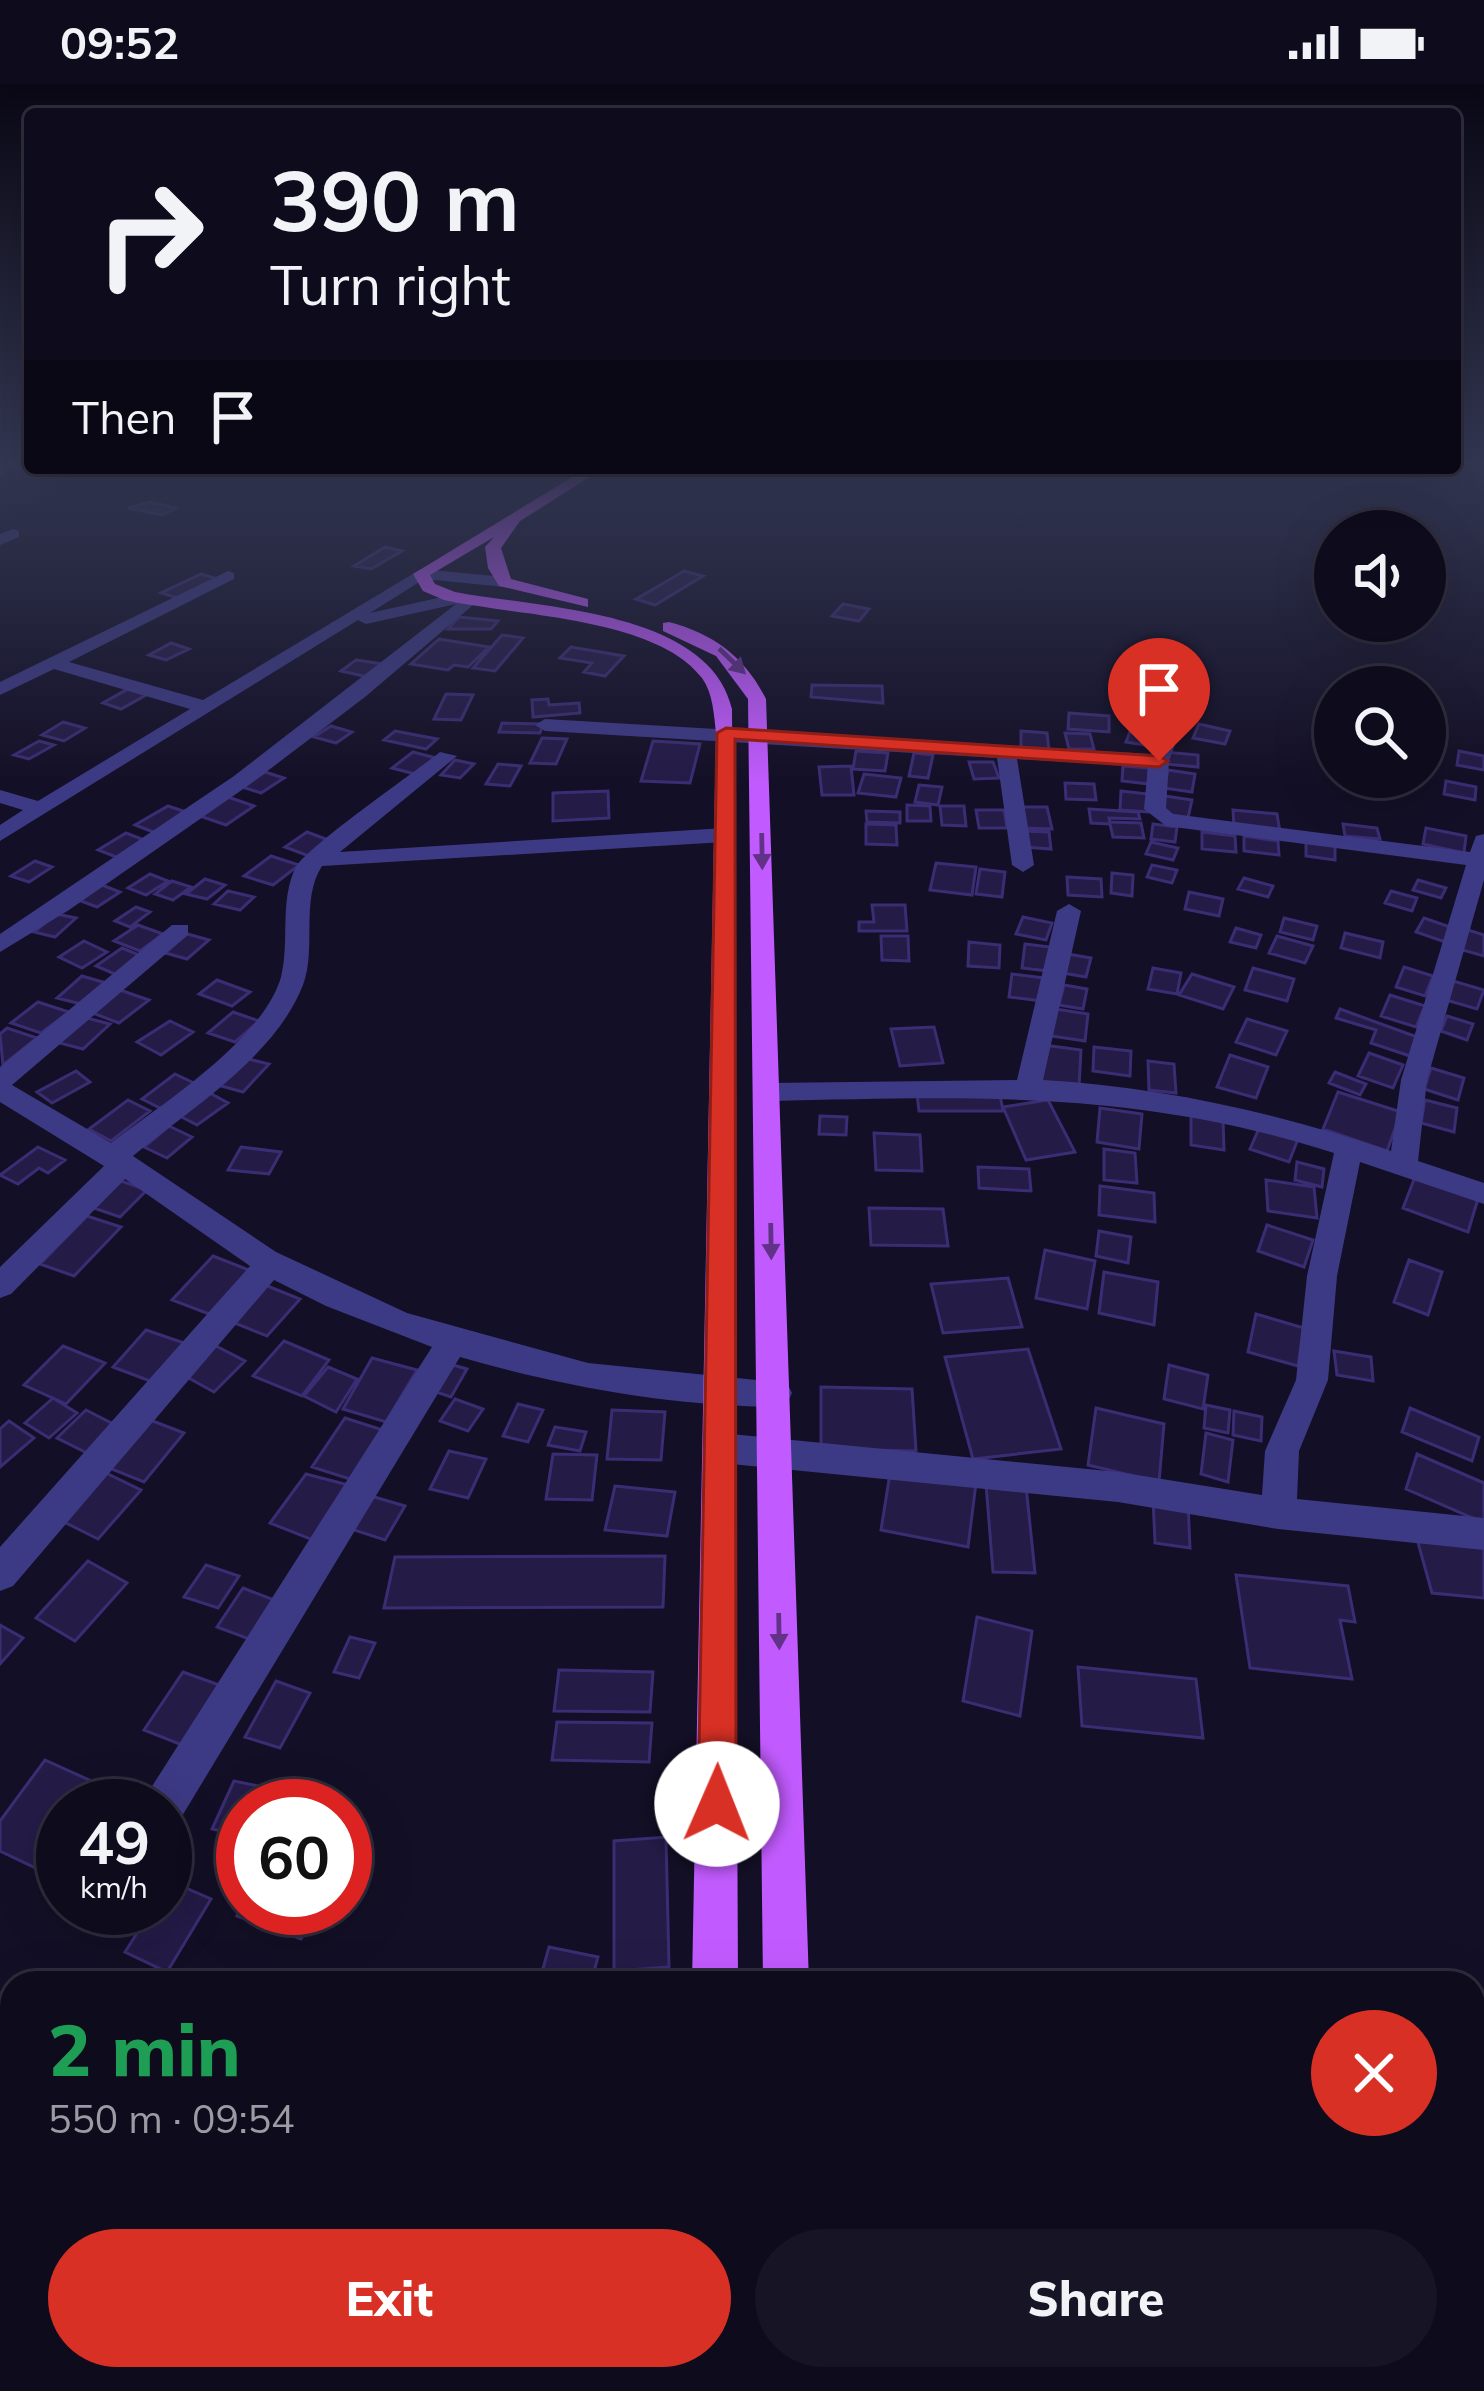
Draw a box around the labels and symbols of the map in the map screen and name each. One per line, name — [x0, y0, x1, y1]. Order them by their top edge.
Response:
pin — [1108, 638, 1210, 761]
one-way arrow — [717, 647, 746, 674]
one-way arrow — [752, 833, 771, 871]
one-way arrow — [762, 1223, 781, 1261]
one-way arrow — [769, 1613, 789, 1651]
position arrow — [654, 1741, 780, 1867]
speed limit sign: 60 — [216, 1779, 372, 1935]

